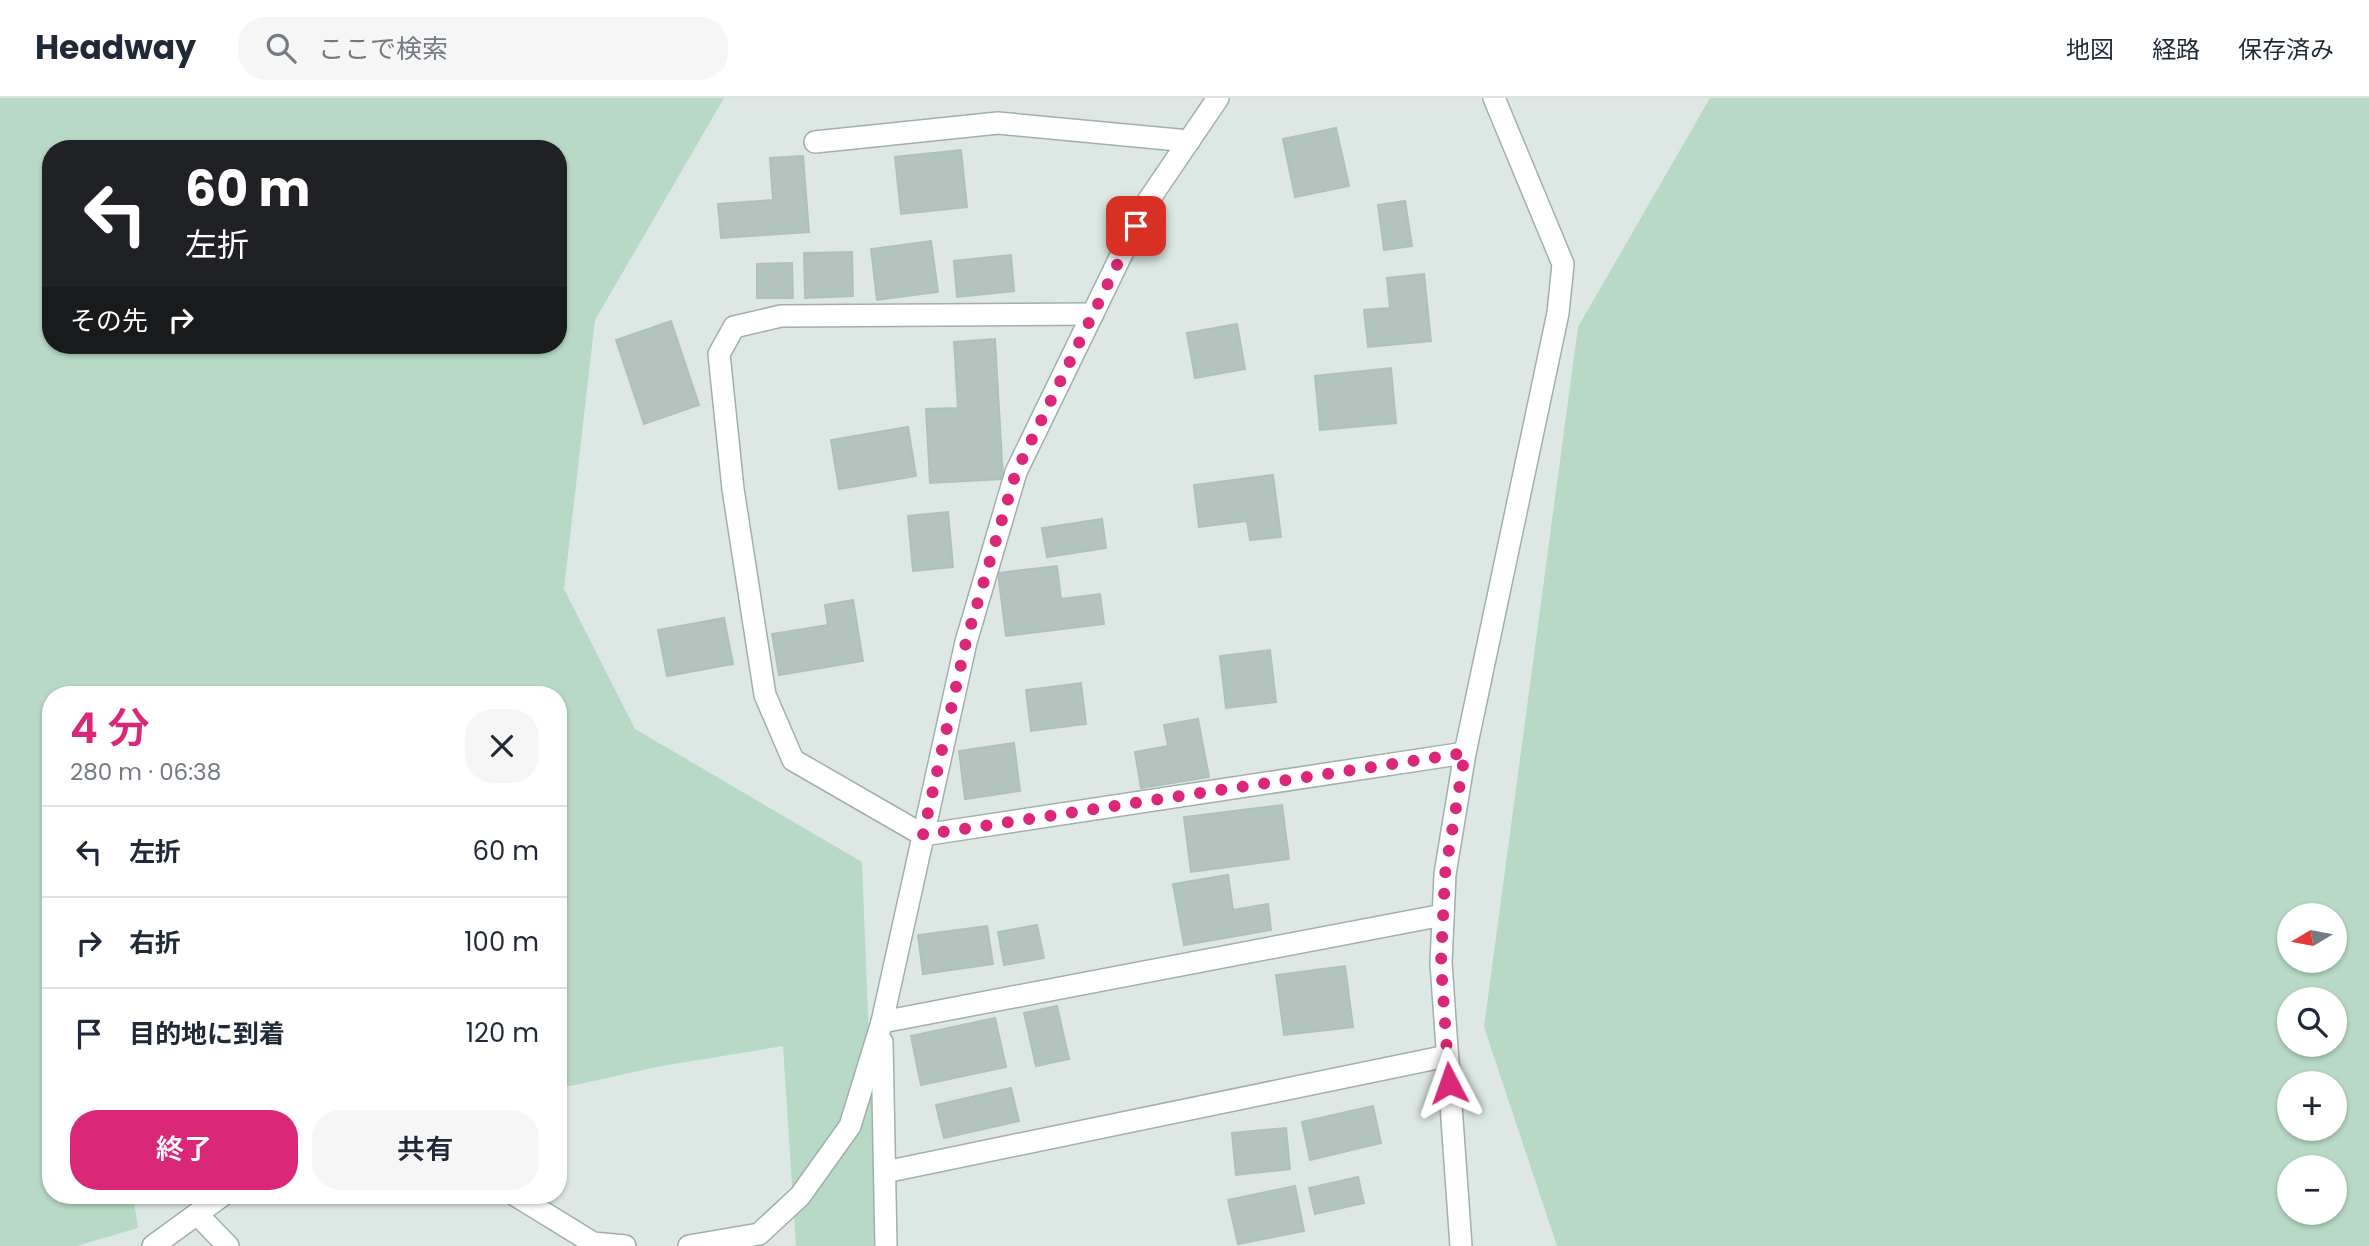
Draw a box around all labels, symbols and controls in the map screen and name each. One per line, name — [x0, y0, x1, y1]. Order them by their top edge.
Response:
search box — [238, 17, 728, 80]
text: Headway — [35, 24, 196, 71]
icon: search — [262, 29, 300, 67]
text: ここで検索 — [318, 31, 448, 67]
text: 地図 — [2066, 33, 2114, 66]
text: 経路 — [2152, 33, 2200, 66]
text: 保存済み — [2238, 33, 2334, 66]
text: 60 m — [185, 155, 310, 223]
icon: left — [70, 168, 161, 259]
pin — [1106, 196, 1166, 256]
icon: arrive — [1117, 207, 1155, 245]
text: 左折 — [185, 222, 249, 267]
icon: right — [162, 301, 200, 339]
text: その先 — [70, 303, 148, 339]
text: 4 分 — [70, 699, 150, 758]
button: close — [465, 709, 539, 783]
text: 280 m · 06:38 — [70, 756, 221, 788]
icon: left — [70, 833, 108, 871]
text: 60 m — [472, 833, 539, 869]
text: 左折 — [129, 834, 181, 870]
north arrow — [2277, 903, 2347, 973]
map controls — [2277, 903, 2347, 1225]
icon: right — [70, 924, 108, 962]
text: 100 m — [464, 924, 539, 960]
text: 右折 — [129, 925, 181, 961]
button: search — [2277, 987, 2347, 1057]
icon: arrive — [70, 1015, 108, 1053]
text: 120 m — [466, 1015, 539, 1051]
text: 目的地に到着 — [129, 1016, 285, 1052]
position arrow — [1412, 1046, 1486, 1120]
button: + — [2277, 1071, 2347, 1141]
button: 終了 — [70, 1110, 298, 1190]
button: 共有 — [312, 1110, 539, 1190]
button: − — [2277, 1155, 2347, 1225]

